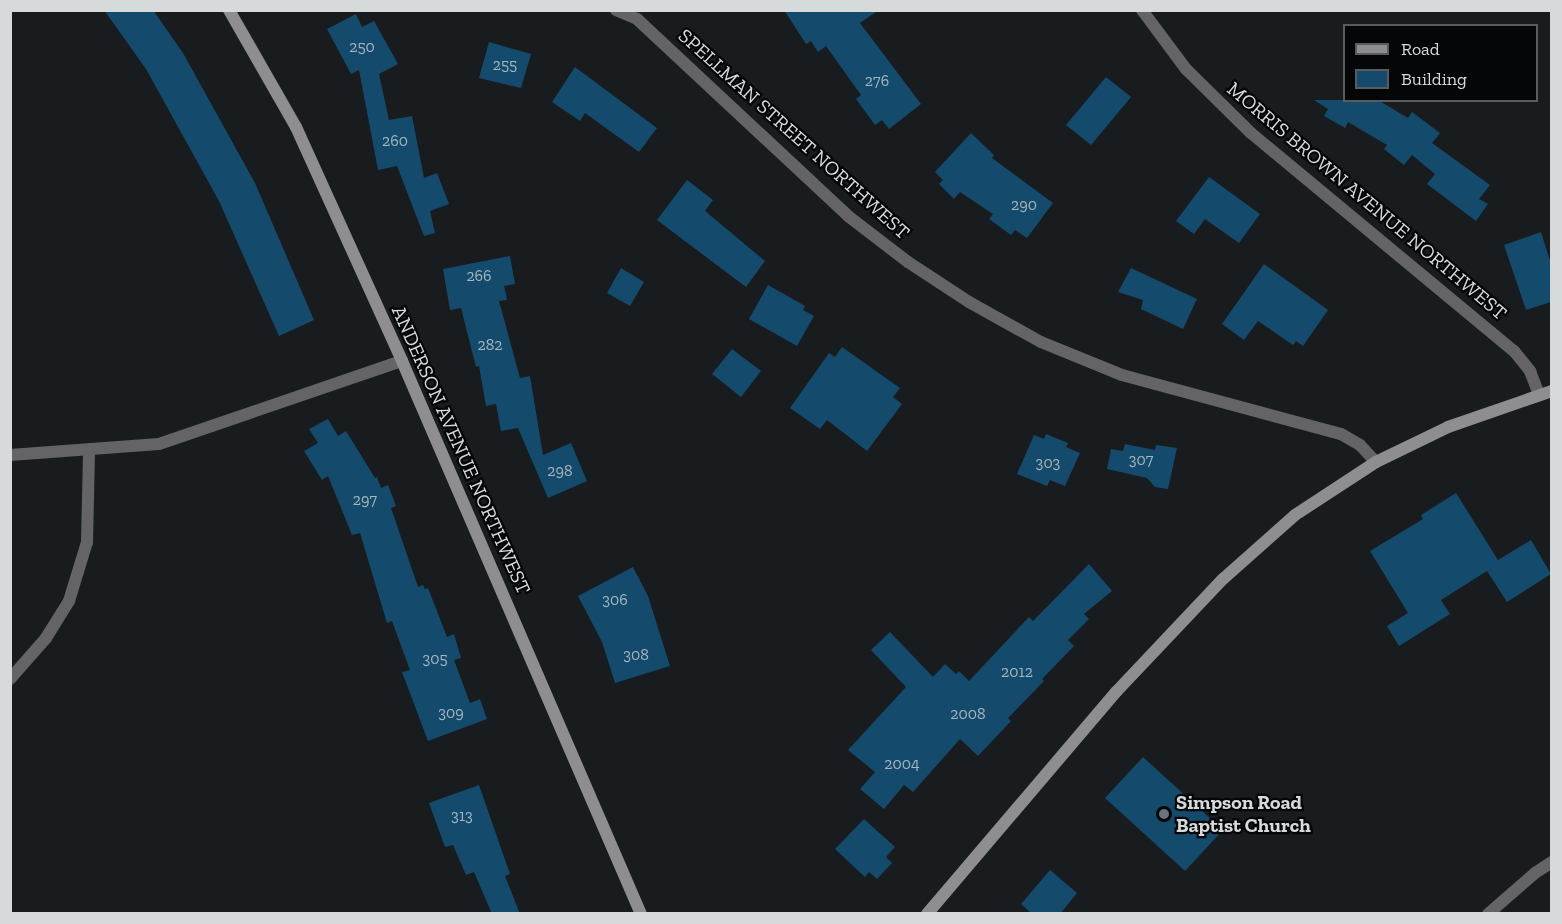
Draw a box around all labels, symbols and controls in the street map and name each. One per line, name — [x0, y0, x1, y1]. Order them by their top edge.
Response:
street label: SPELLMAN STREET NORTHWEST — [673, 24, 915, 244]
legend — [1343, 24, 1538, 102]
house number: 250 — [349, 37, 375, 57]
text: Road — [1401, 38, 1440, 60]
house number: 255 — [493, 55, 517, 75]
text: Building — [1401, 68, 1467, 90]
house number: 276 — [865, 71, 889, 91]
street label: MORRIS BROWN AVENUE NORTHWEST — [1222, 77, 1512, 325]
house number: 260 — [382, 131, 408, 151]
house number: 290 — [1011, 195, 1037, 215]
house number: 266 — [466, 266, 492, 286]
street label: ANDERSON AVENUE NORTHWEST — [386, 302, 536, 598]
house number: 282 — [477, 335, 503, 355]
house number: 307 — [1129, 450, 1153, 470]
house number: 303 — [1036, 453, 1060, 473]
house number: 298 — [547, 461, 573, 481]
house number: 297 — [353, 490, 377, 510]
house number: 306 — [602, 590, 628, 610]
house number: 308 — [623, 645, 649, 665]
house number: 305 — [422, 649, 448, 669]
house number: 2012 — [1001, 662, 1033, 682]
house number: 309 — [438, 703, 464, 723]
house number: 2008 — [950, 704, 986, 724]
house number: 2004 — [884, 754, 920, 774]
place label: Simpson Road Baptist Church — [1176, 790, 1311, 837]
house number: 313 — [451, 806, 473, 826]
marker: Simpson Road Baptist Church — [1157, 807, 1171, 821]

